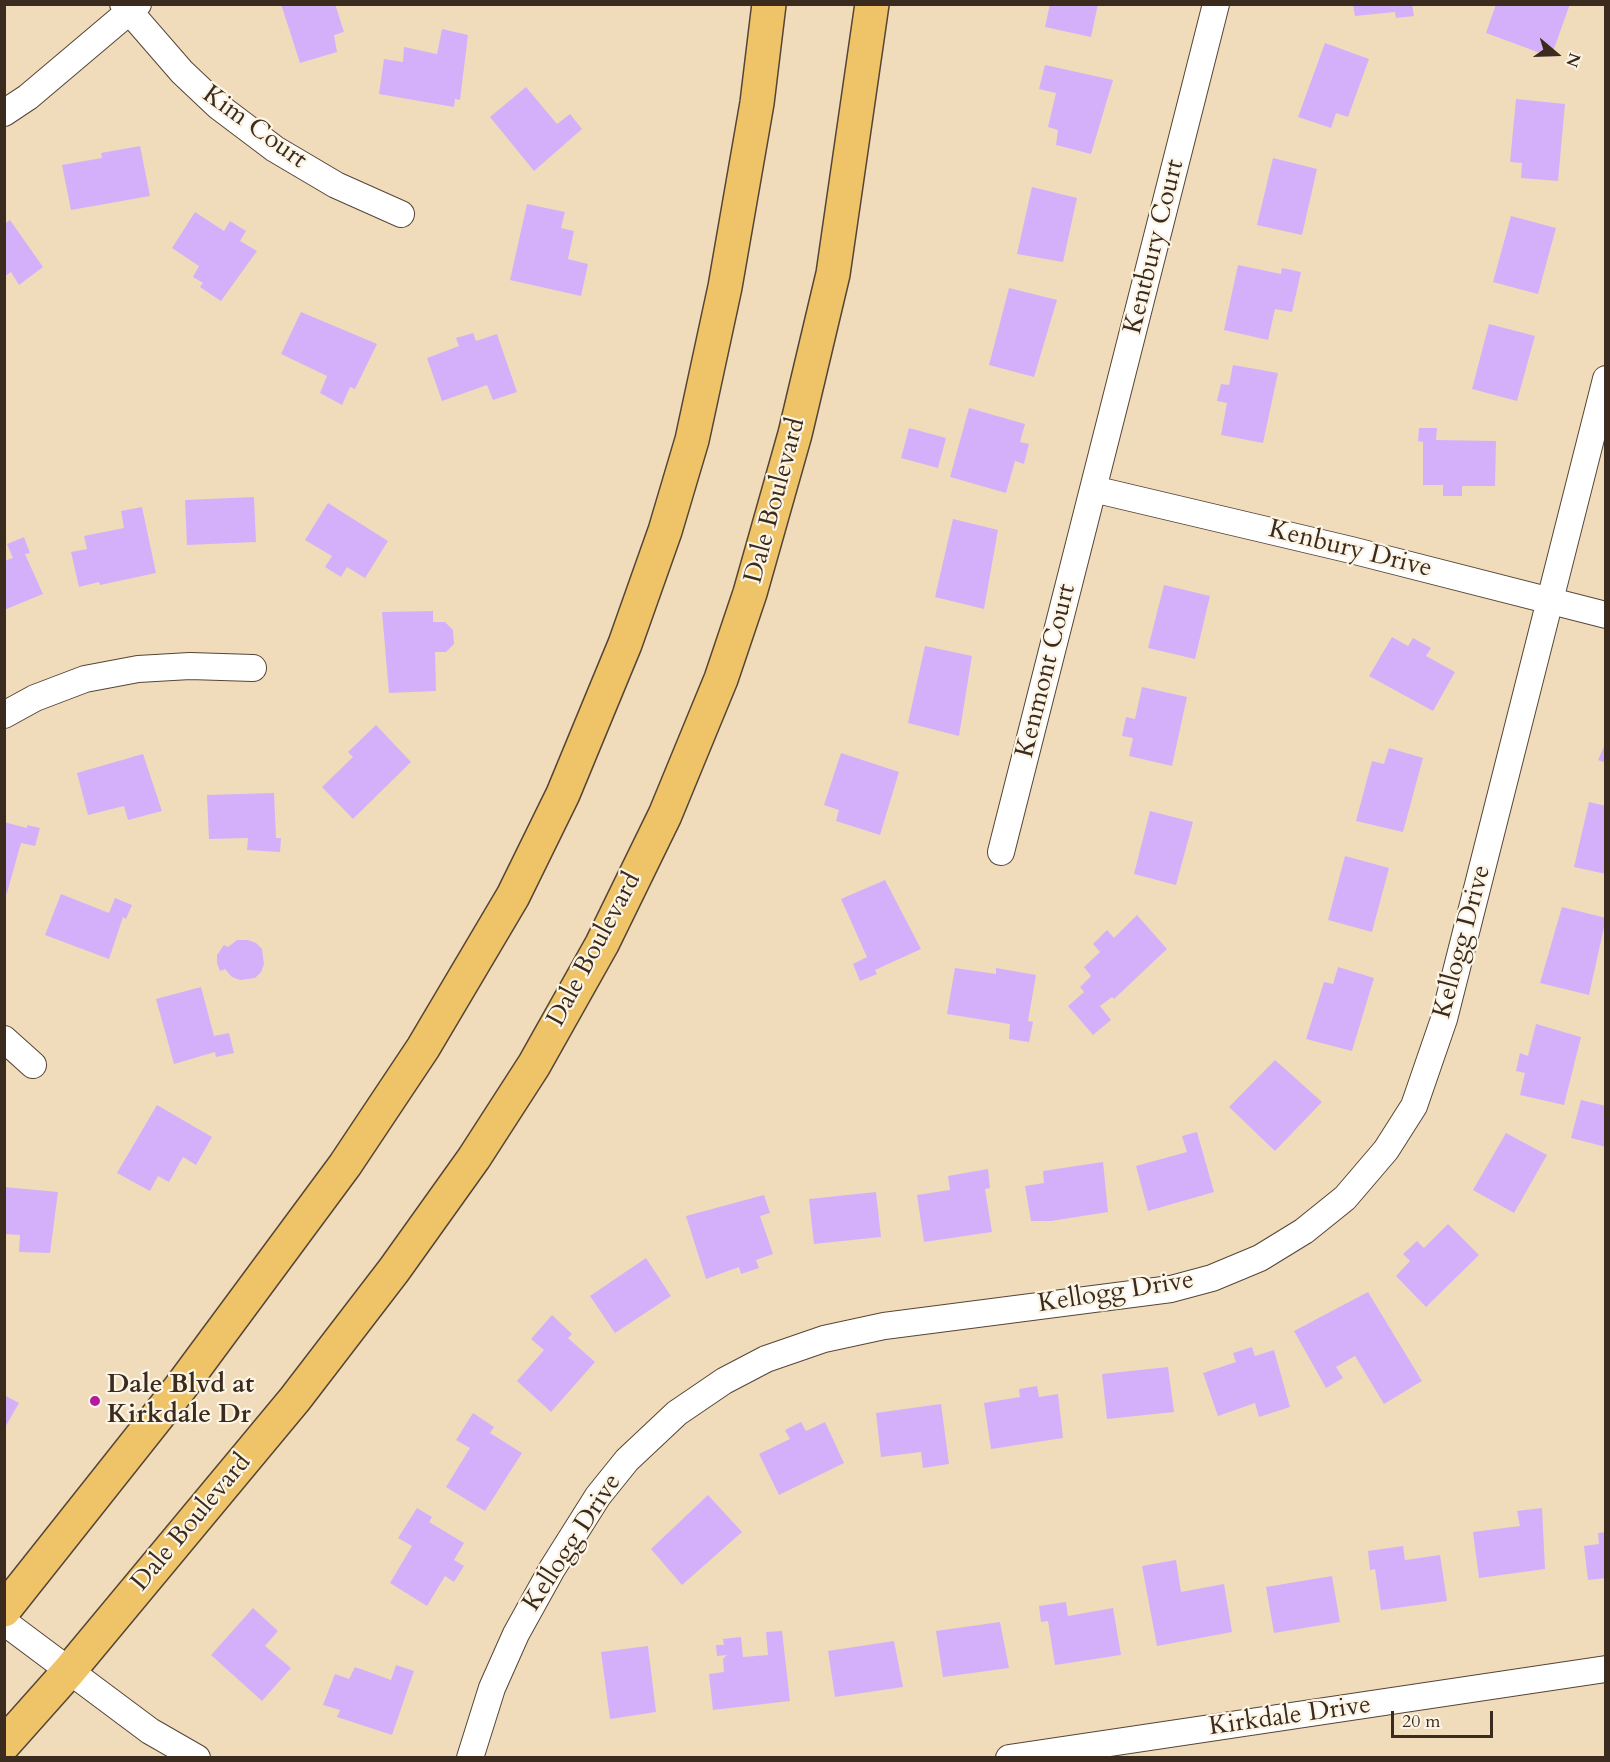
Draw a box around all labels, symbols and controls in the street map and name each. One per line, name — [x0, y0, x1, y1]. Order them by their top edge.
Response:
north arrow — [1526, 24, 1586, 84]
text: N — [1560, 50, 1586, 70]
street label: Kim Court — [196, 80, 312, 176]
street label: Kentbury Court — [1118, 157, 1192, 337]
street label: Dale Boulevard — [739, 415, 813, 587]
street label: Kenbury Drive — [1265, 515, 1435, 585]
street label: Kenmont Court — [1010, 581, 1084, 761]
street label: Kellogg Drive — [1428, 862, 1498, 1022]
street label: Dale Boulevard — [541, 868, 649, 1032]
street label: Kellogg Drive — [1036, 1265, 1196, 1321]
place label: Dale Blvd at Kirkdale Dr — [107, 1370, 254, 1432]
marker: Dale Blvd at Kirkdale Dr — [88, 1394, 102, 1408]
street label: Dale Boulevard — [125, 1448, 259, 1598]
street label: Kellogg Drive — [517, 1468, 629, 1618]
street label: Kirkdale Drive — [1207, 1690, 1373, 1744]
scale bar — [1394, 1699, 1496, 1737]
text: 20 m — [1402, 1709, 1441, 1734]

